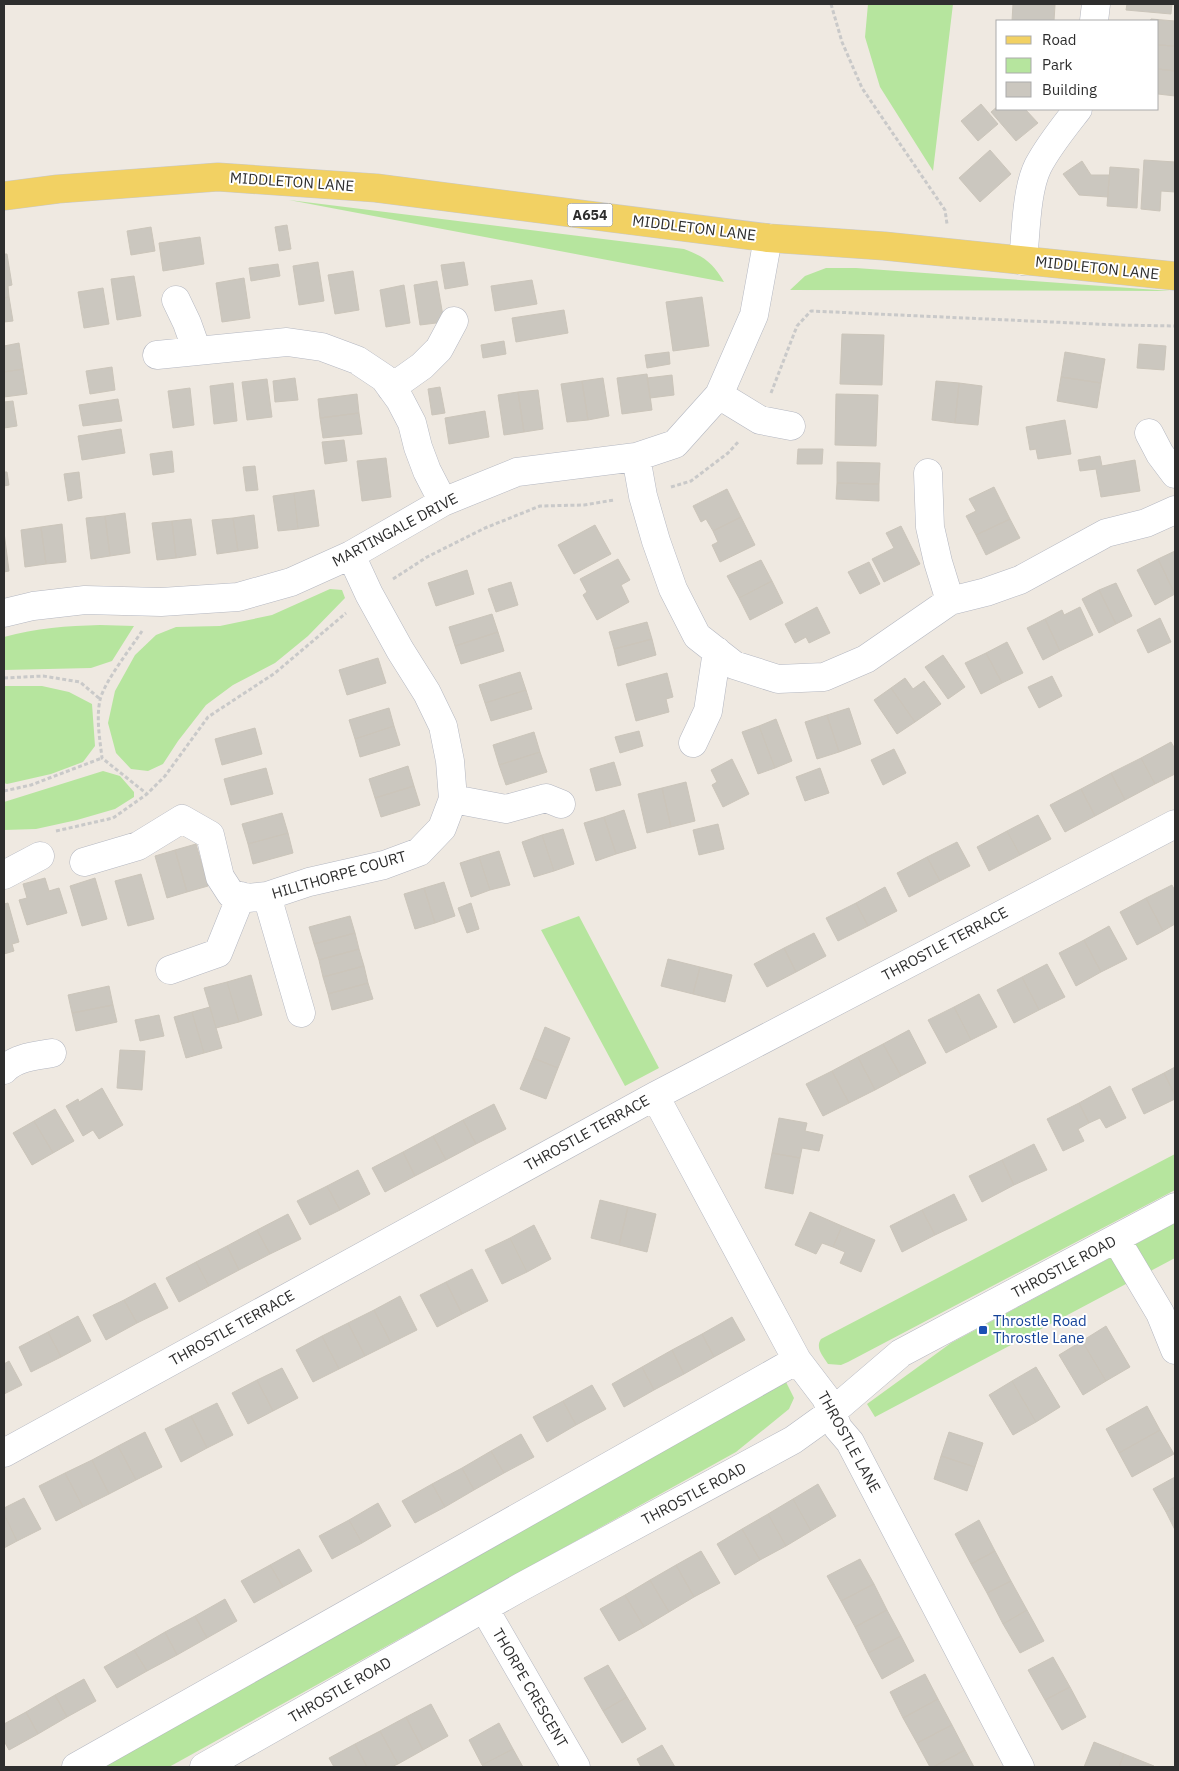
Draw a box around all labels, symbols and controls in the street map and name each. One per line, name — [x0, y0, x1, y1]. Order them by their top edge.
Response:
legend — [996, 20, 1159, 110]
text: Road — [1042, 30, 1077, 49]
text: Park — [1042, 55, 1072, 74]
text: Building — [1042, 80, 1097, 99]
street label: MIDDLETON LANE — [229, 168, 355, 195]
road number: A654 — [568, 204, 612, 226]
street label: MIDDLETON LANE — [631, 210, 757, 245]
street label: MIDDLETON LANE — [1034, 252, 1160, 283]
street label: MARTINGALE DRIVE — [329, 488, 461, 571]
street label: HILLTHORPE COURT — [269, 846, 409, 903]
street label: THROSTLE TERRACE — [878, 902, 1011, 985]
street label: THROSTLE TERRACE — [521, 1090, 653, 1175]
street label: THROSTLE ROAD — [1008, 1231, 1119, 1302]
street label: THROSTLE TERRACE — [166, 1285, 298, 1370]
place label: Throstle Road Throstle Lane — [993, 1311, 1087, 1347]
marker: Throstle Road Throstle Lane — [977, 1324, 989, 1336]
street label: THROSTLE LANE — [814, 1388, 885, 1496]
street label: THROSTLE ROAD — [638, 1458, 749, 1529]
street label: THORPE CRESCENT — [489, 1625, 572, 1751]
street label: THROSTLE ROAD — [285, 1652, 395, 1727]

